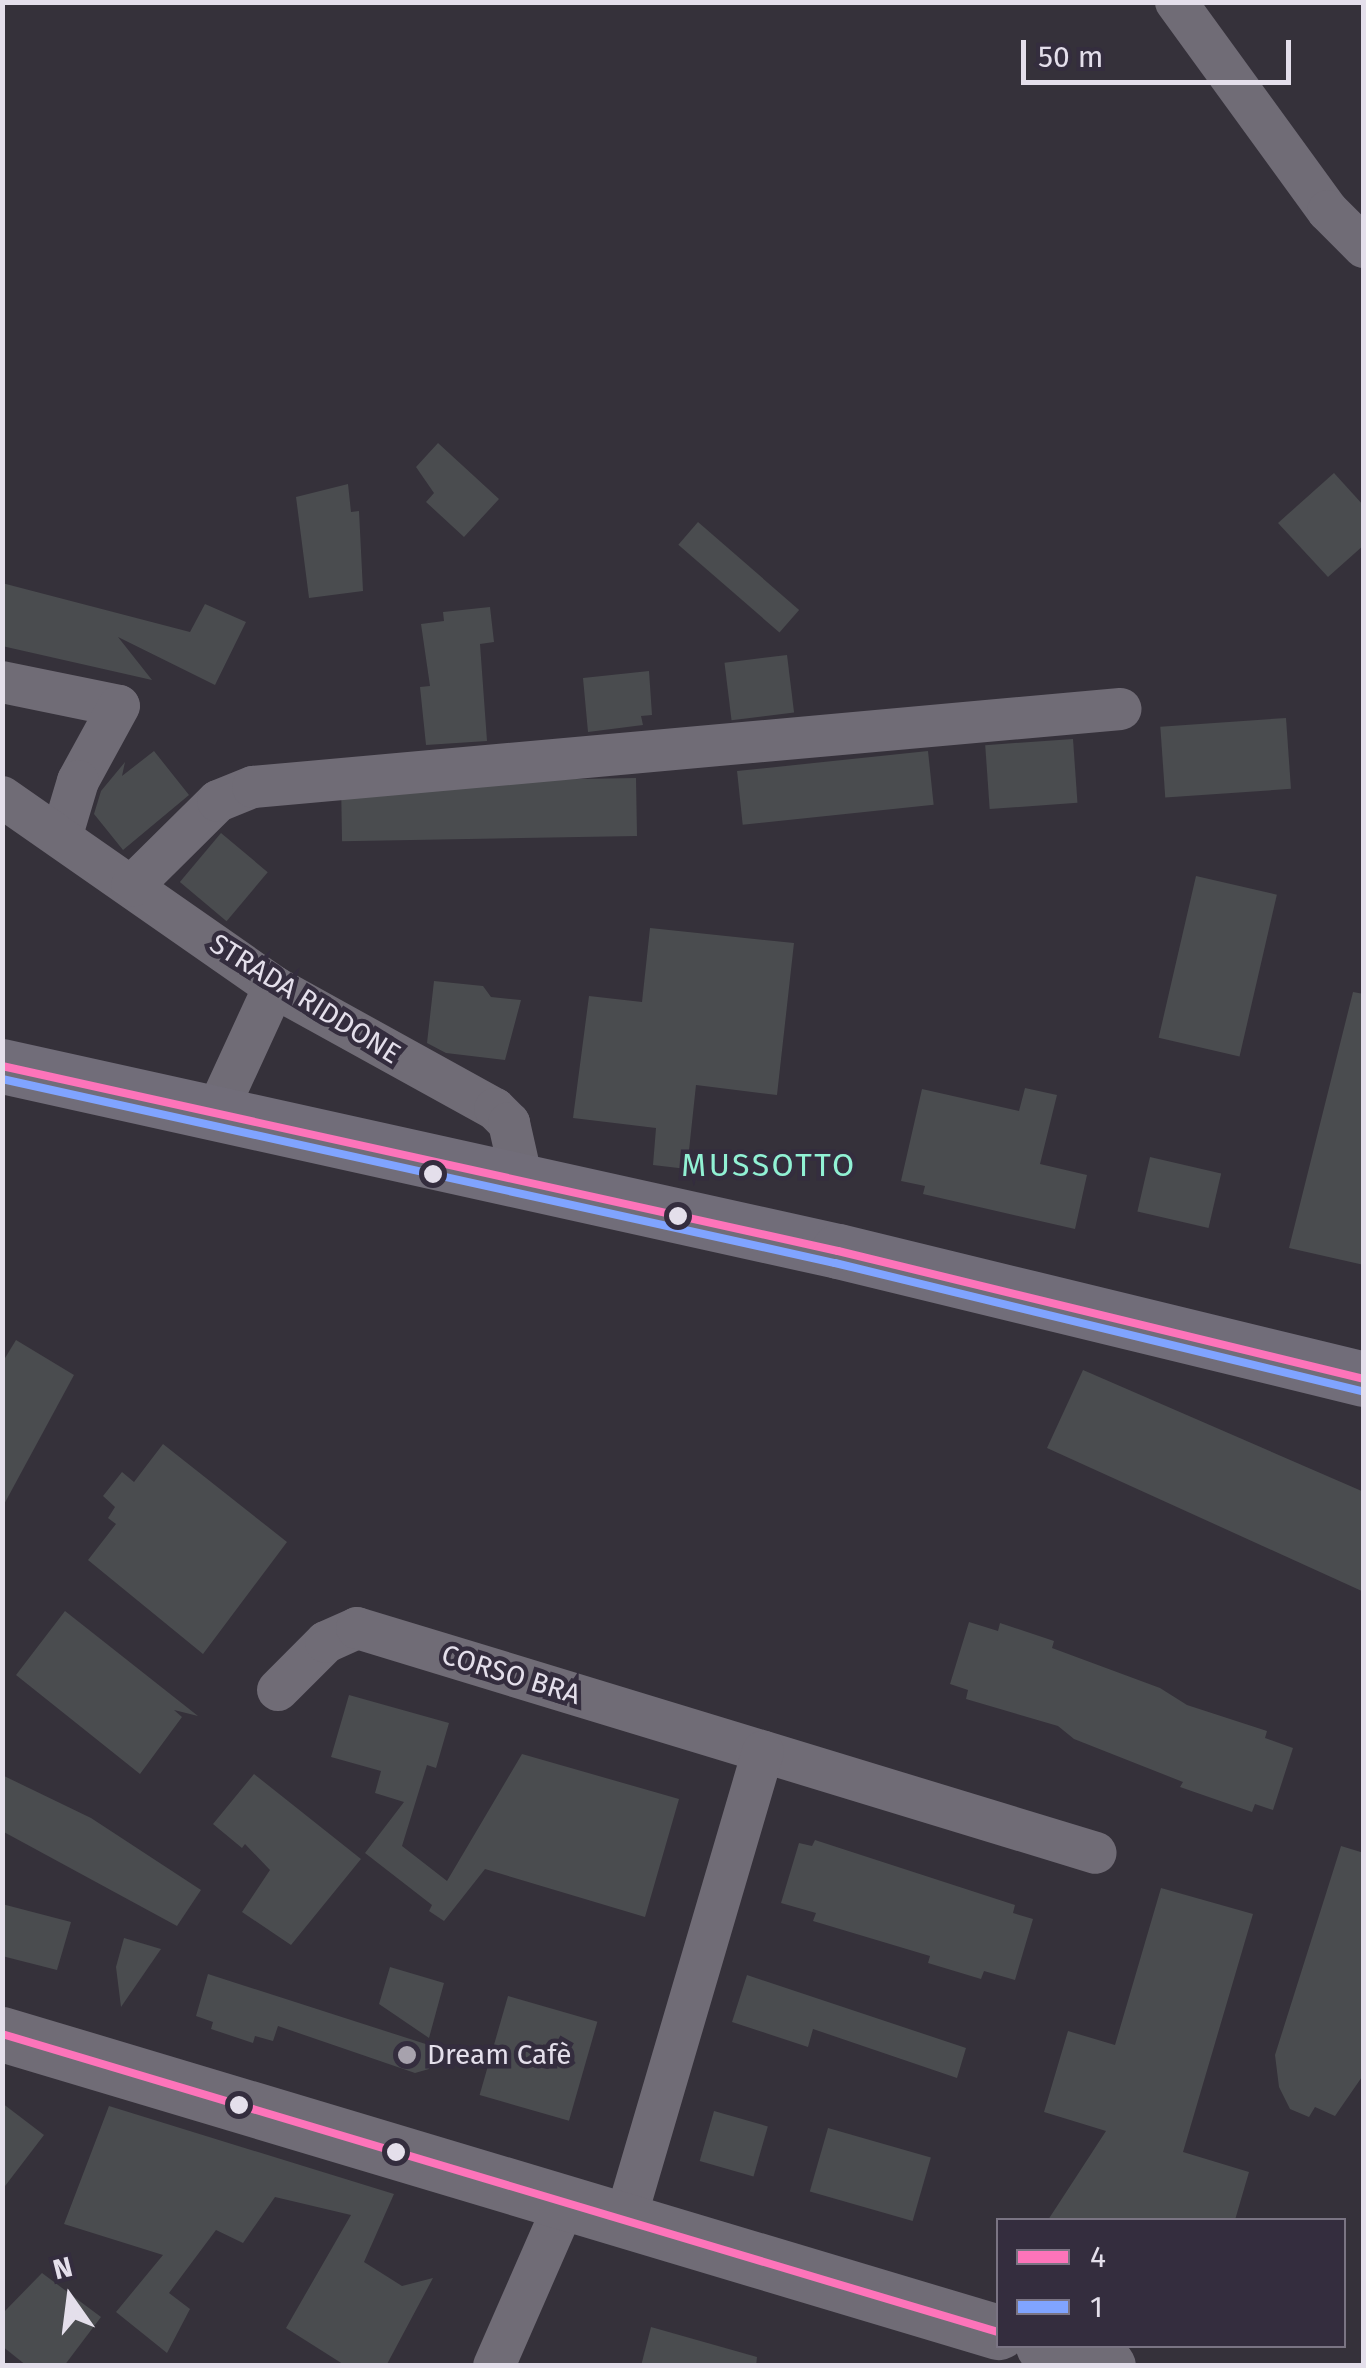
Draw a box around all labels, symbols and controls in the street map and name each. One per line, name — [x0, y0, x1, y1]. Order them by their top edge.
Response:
scale bar — [1026, 20, 1296, 82]
text: 50 m — [1038, 39, 1103, 75]
street label: STRADA RIDDONE — [204, 927, 406, 1071]
district label: MUSSOTTO — [681, 1146, 857, 1184]
unlabelled marker — [423, 1164, 443, 1184]
unlabelled marker — [668, 1206, 688, 1226]
street label: CORSO BRA — [438, 1638, 584, 1712]
place label: Dream Cafè — [427, 2038, 572, 2072]
marker: Dream Cafè — [396, 2044, 418, 2066]
unlabelled marker — [229, 2095, 249, 2115]
unlabelled marker — [386, 2142, 406, 2162]
legend — [996, 2218, 1346, 2348]
text: 4 — [1090, 2239, 1106, 2275]
north arrow — [20, 2248, 120, 2348]
text: N — [50, 2250, 76, 2287]
text: 1 — [1090, 2289, 1103, 2325]

